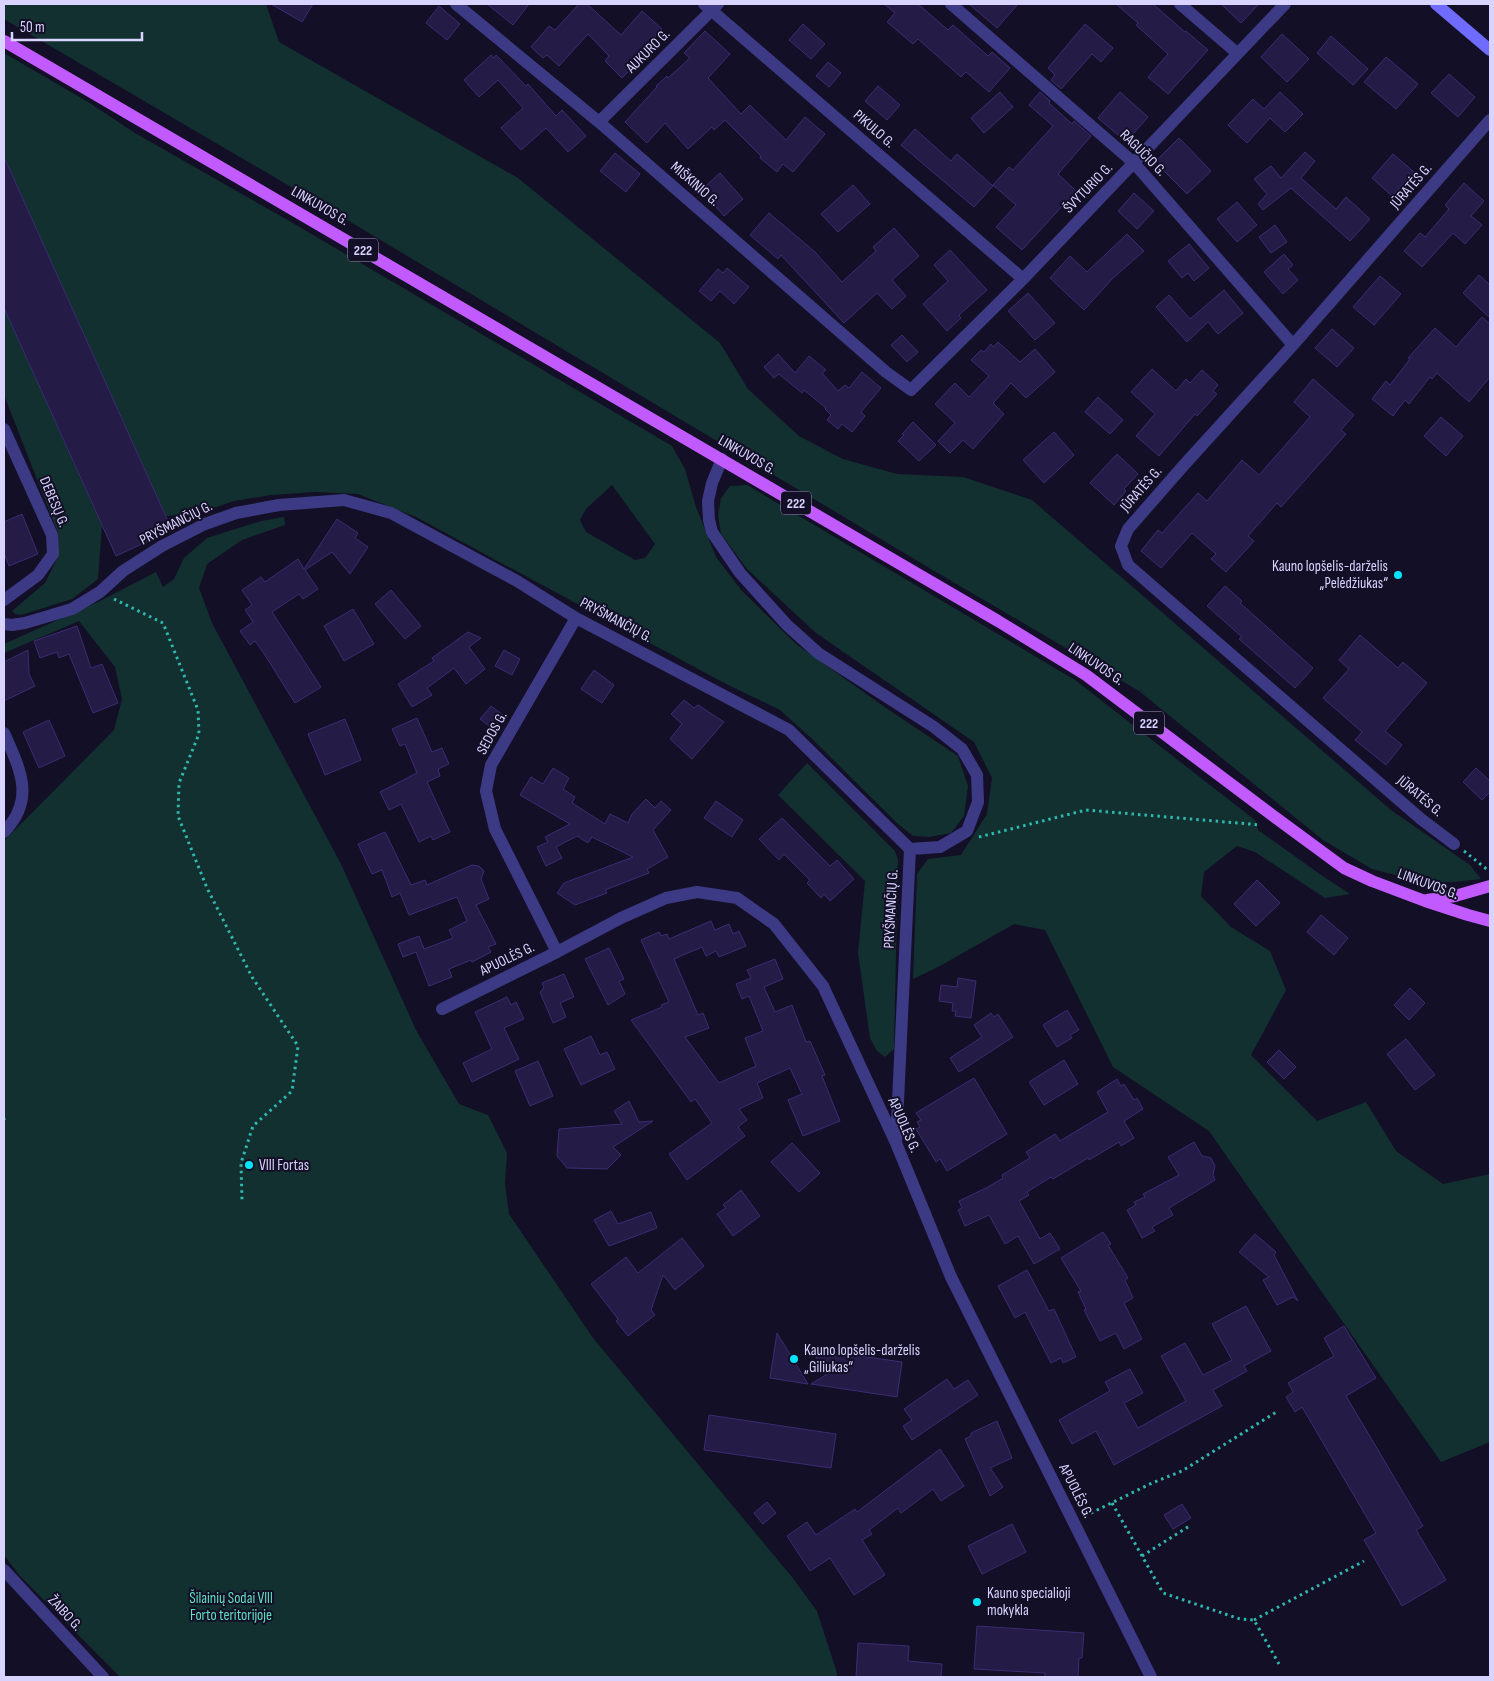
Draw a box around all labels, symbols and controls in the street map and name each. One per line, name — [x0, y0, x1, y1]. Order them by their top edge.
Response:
scale bar — [12, 10, 142, 42]
text: 50 m — [20, 18, 45, 37]
street label: AUKURO G. — [621, 25, 674, 78]
street label: PIKULO G. — [849, 106, 899, 152]
street label: RAGUČIO G. — [1116, 126, 1171, 181]
street label: MIŠKINIO G. — [667, 158, 724, 211]
street label: ŠVYTURIO G. — [1059, 159, 1117, 217]
street label: JŪRATĖS G. — [1385, 159, 1436, 214]
street label: LINKUVOS G. — [288, 182, 352, 230]
road number: 222 — [348, 238, 378, 262]
street label: LINKUVOS G. — [715, 431, 779, 479]
street label: JŪRATĖS G. — [1115, 462, 1166, 517]
street label: DEBESŲ G. — [35, 474, 73, 530]
road number: 222 — [781, 492, 811, 514]
street label: PRYŠMANČIŲ G. — [136, 497, 216, 549]
place label: Kauno lopšelis-darželis „Pelėdžiukas“ — [1272, 557, 1388, 593]
marker: Kauno lopšelis-darželis „Pelėdžiukas“ — [1392, 569, 1404, 581]
street label: PRYŠMANČIŲ G. — [577, 593, 656, 647]
street label: LINKUVOS G. — [1064, 638, 1128, 690]
street label: SEDOS G. — [472, 708, 512, 758]
road number: 222 — [1134, 711, 1164, 734]
street label: JŪRATĖS G. — [1392, 771, 1447, 821]
street label: LINKUVOS G. — [1395, 864, 1461, 904]
street label: PRYŠMANČIŲ G. — [879, 869, 903, 949]
street label: APUOLĖS G. — [476, 938, 538, 981]
street label: APUOLĖS G. — [883, 1094, 925, 1156]
place label: VIII Fortas — [259, 1156, 309, 1175]
marker: VIII Fortas — [243, 1159, 255, 1171]
place label: Kauno lopšelis-darželis „Giliukas“ — [804, 1341, 920, 1377]
marker: Kauno lopšelis-darželis „Giliukas“ — [788, 1353, 800, 1365]
street label: APUOLĖS G. — [1054, 1460, 1098, 1521]
place label: Kauno specialioji mokykla — [987, 1584, 1071, 1620]
park label: Šilainių Sodai Vlll Forto teritorijoje — [189, 1589, 273, 1625]
street label: ŽAIBO G. — [44, 1591, 87, 1635]
marker: Kauno specialioji mokykla — [971, 1596, 983, 1608]

